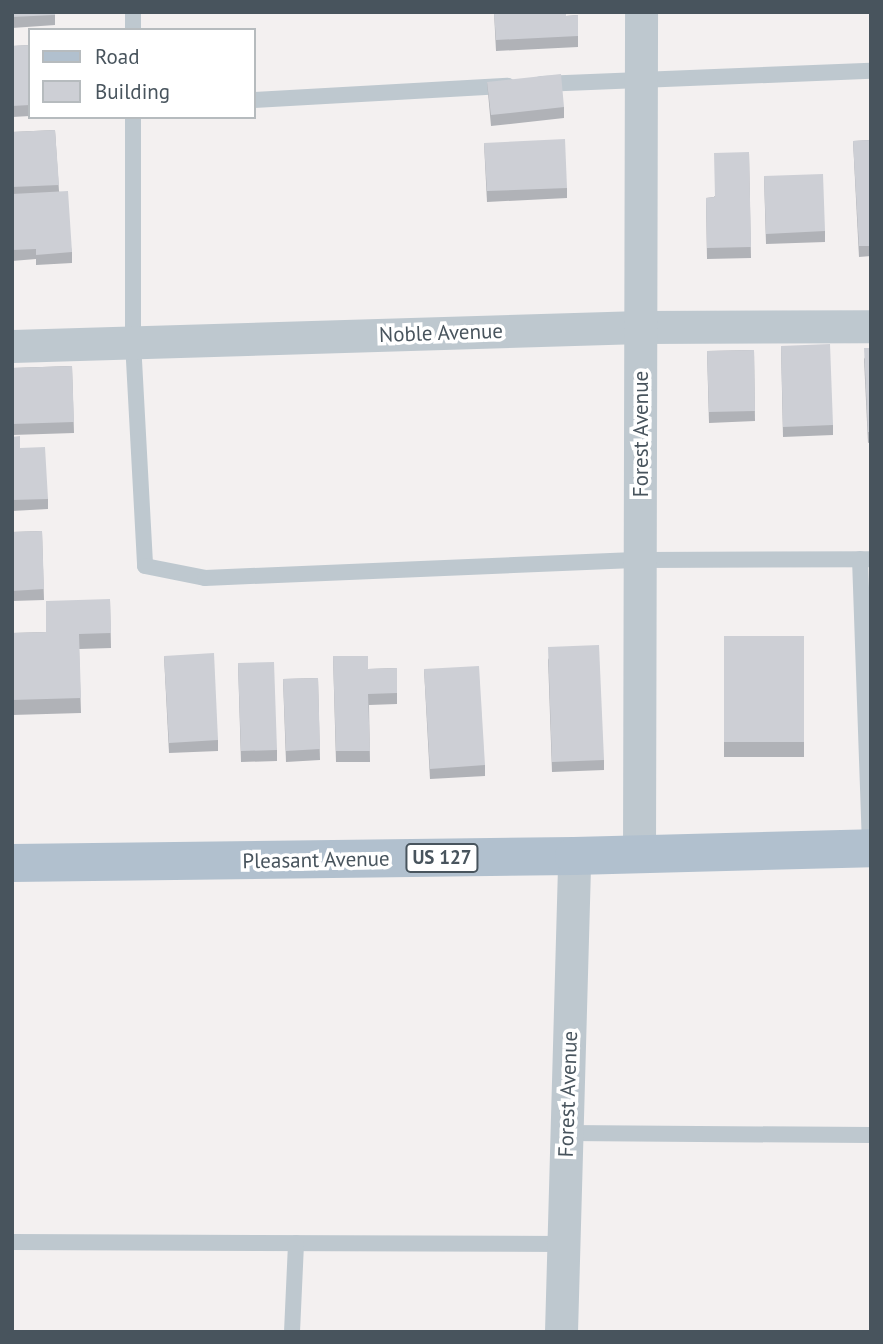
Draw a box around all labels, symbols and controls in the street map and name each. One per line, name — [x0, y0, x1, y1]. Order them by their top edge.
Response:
legend — [28, 28, 256, 119]
text: Road — [95, 43, 139, 70]
text: Building — [95, 78, 170, 105]
street label: Noble Avenue — [378, 318, 504, 348]
street label: Forest Avenue — [628, 370, 654, 498]
road number: US 127 — [405, 842, 479, 874]
street label: Pleasant Avenue — [242, 846, 390, 874]
street label: Forest Avenue — [553, 1030, 583, 1158]

